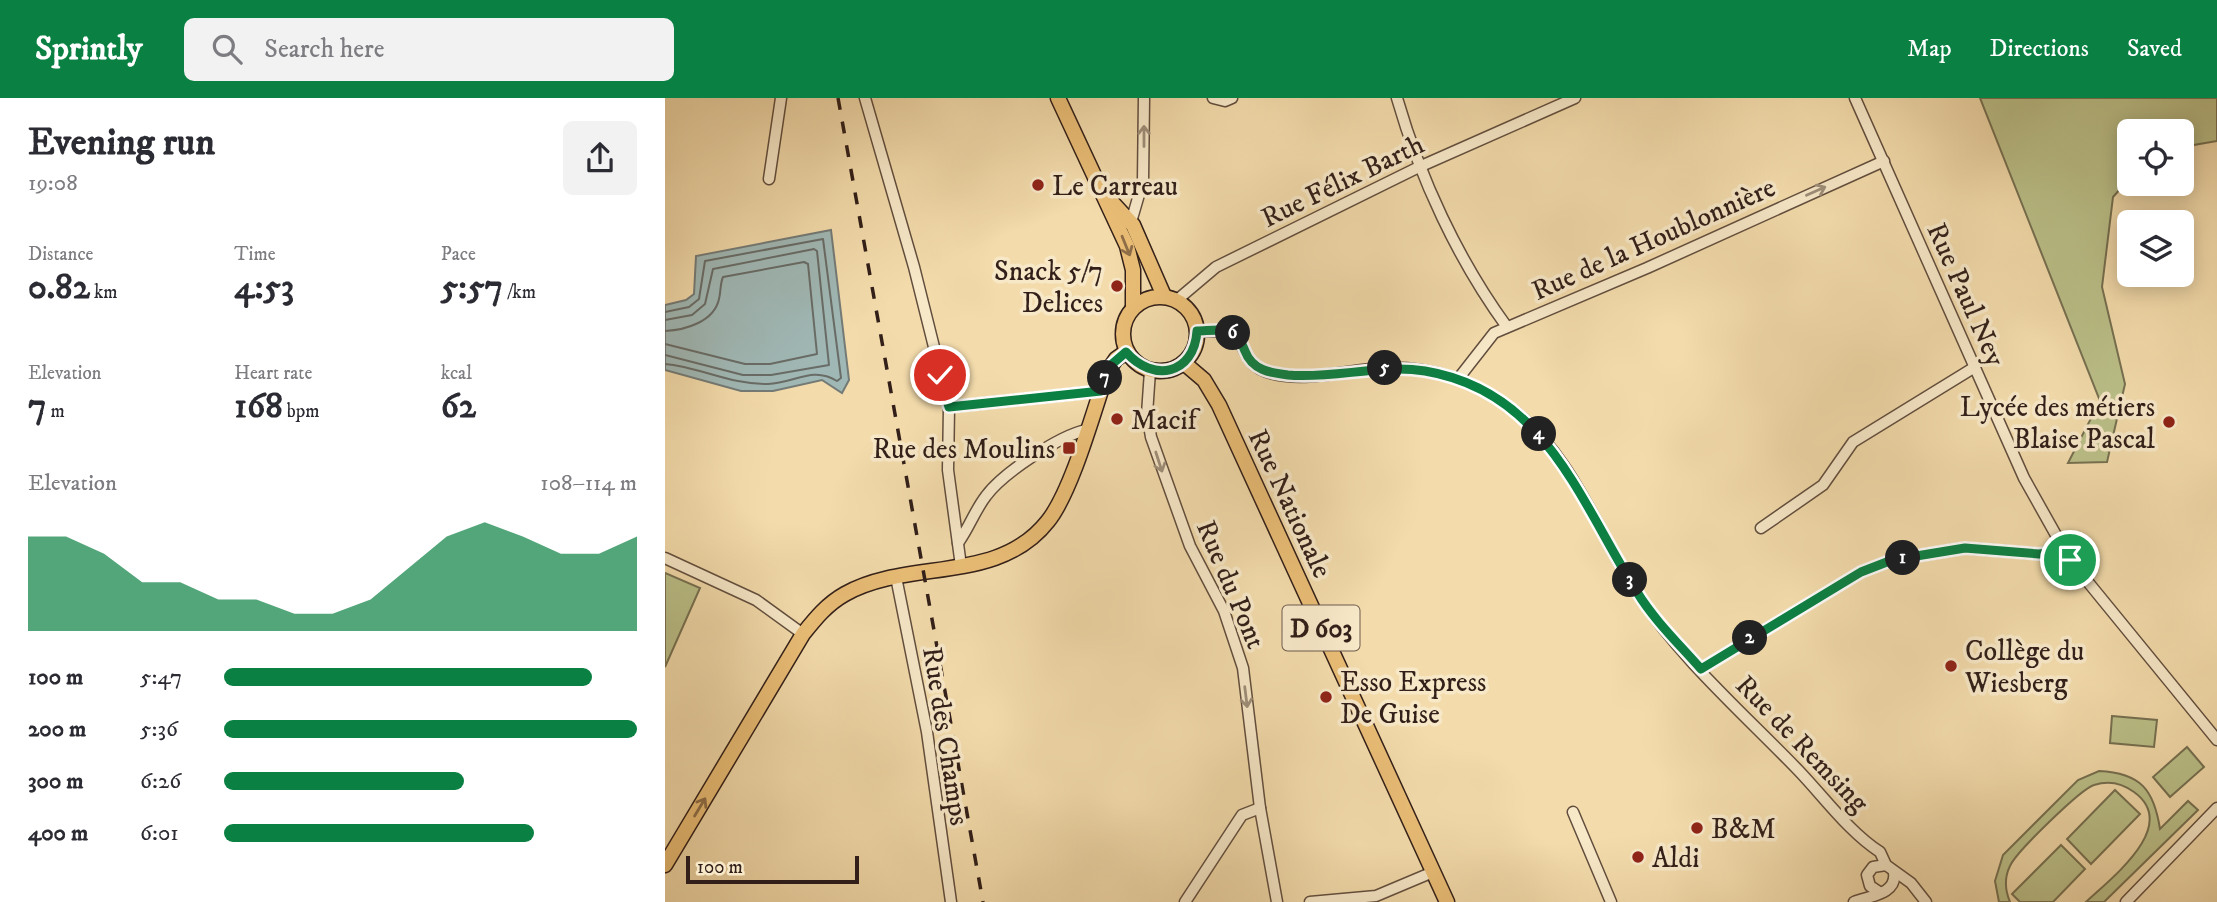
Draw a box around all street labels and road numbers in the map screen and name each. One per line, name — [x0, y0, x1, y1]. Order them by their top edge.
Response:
street label: Rue Félix Barth — [1255, 127, 1430, 236]
street label: Rue de la Houblonnière — [1526, 170, 1781, 309]
street label: Rue Paul Ney — [1918, 218, 2013, 372]
street label: Rue Nationale — [1240, 424, 1339, 584]
street label: Rue du Pont — [1188, 515, 1273, 654]
road number: D 603 — [1283, 606, 1359, 650]
street label: Rue des Champs — [914, 644, 977, 828]
street label: Rue de Remsing — [1728, 668, 1876, 820]

